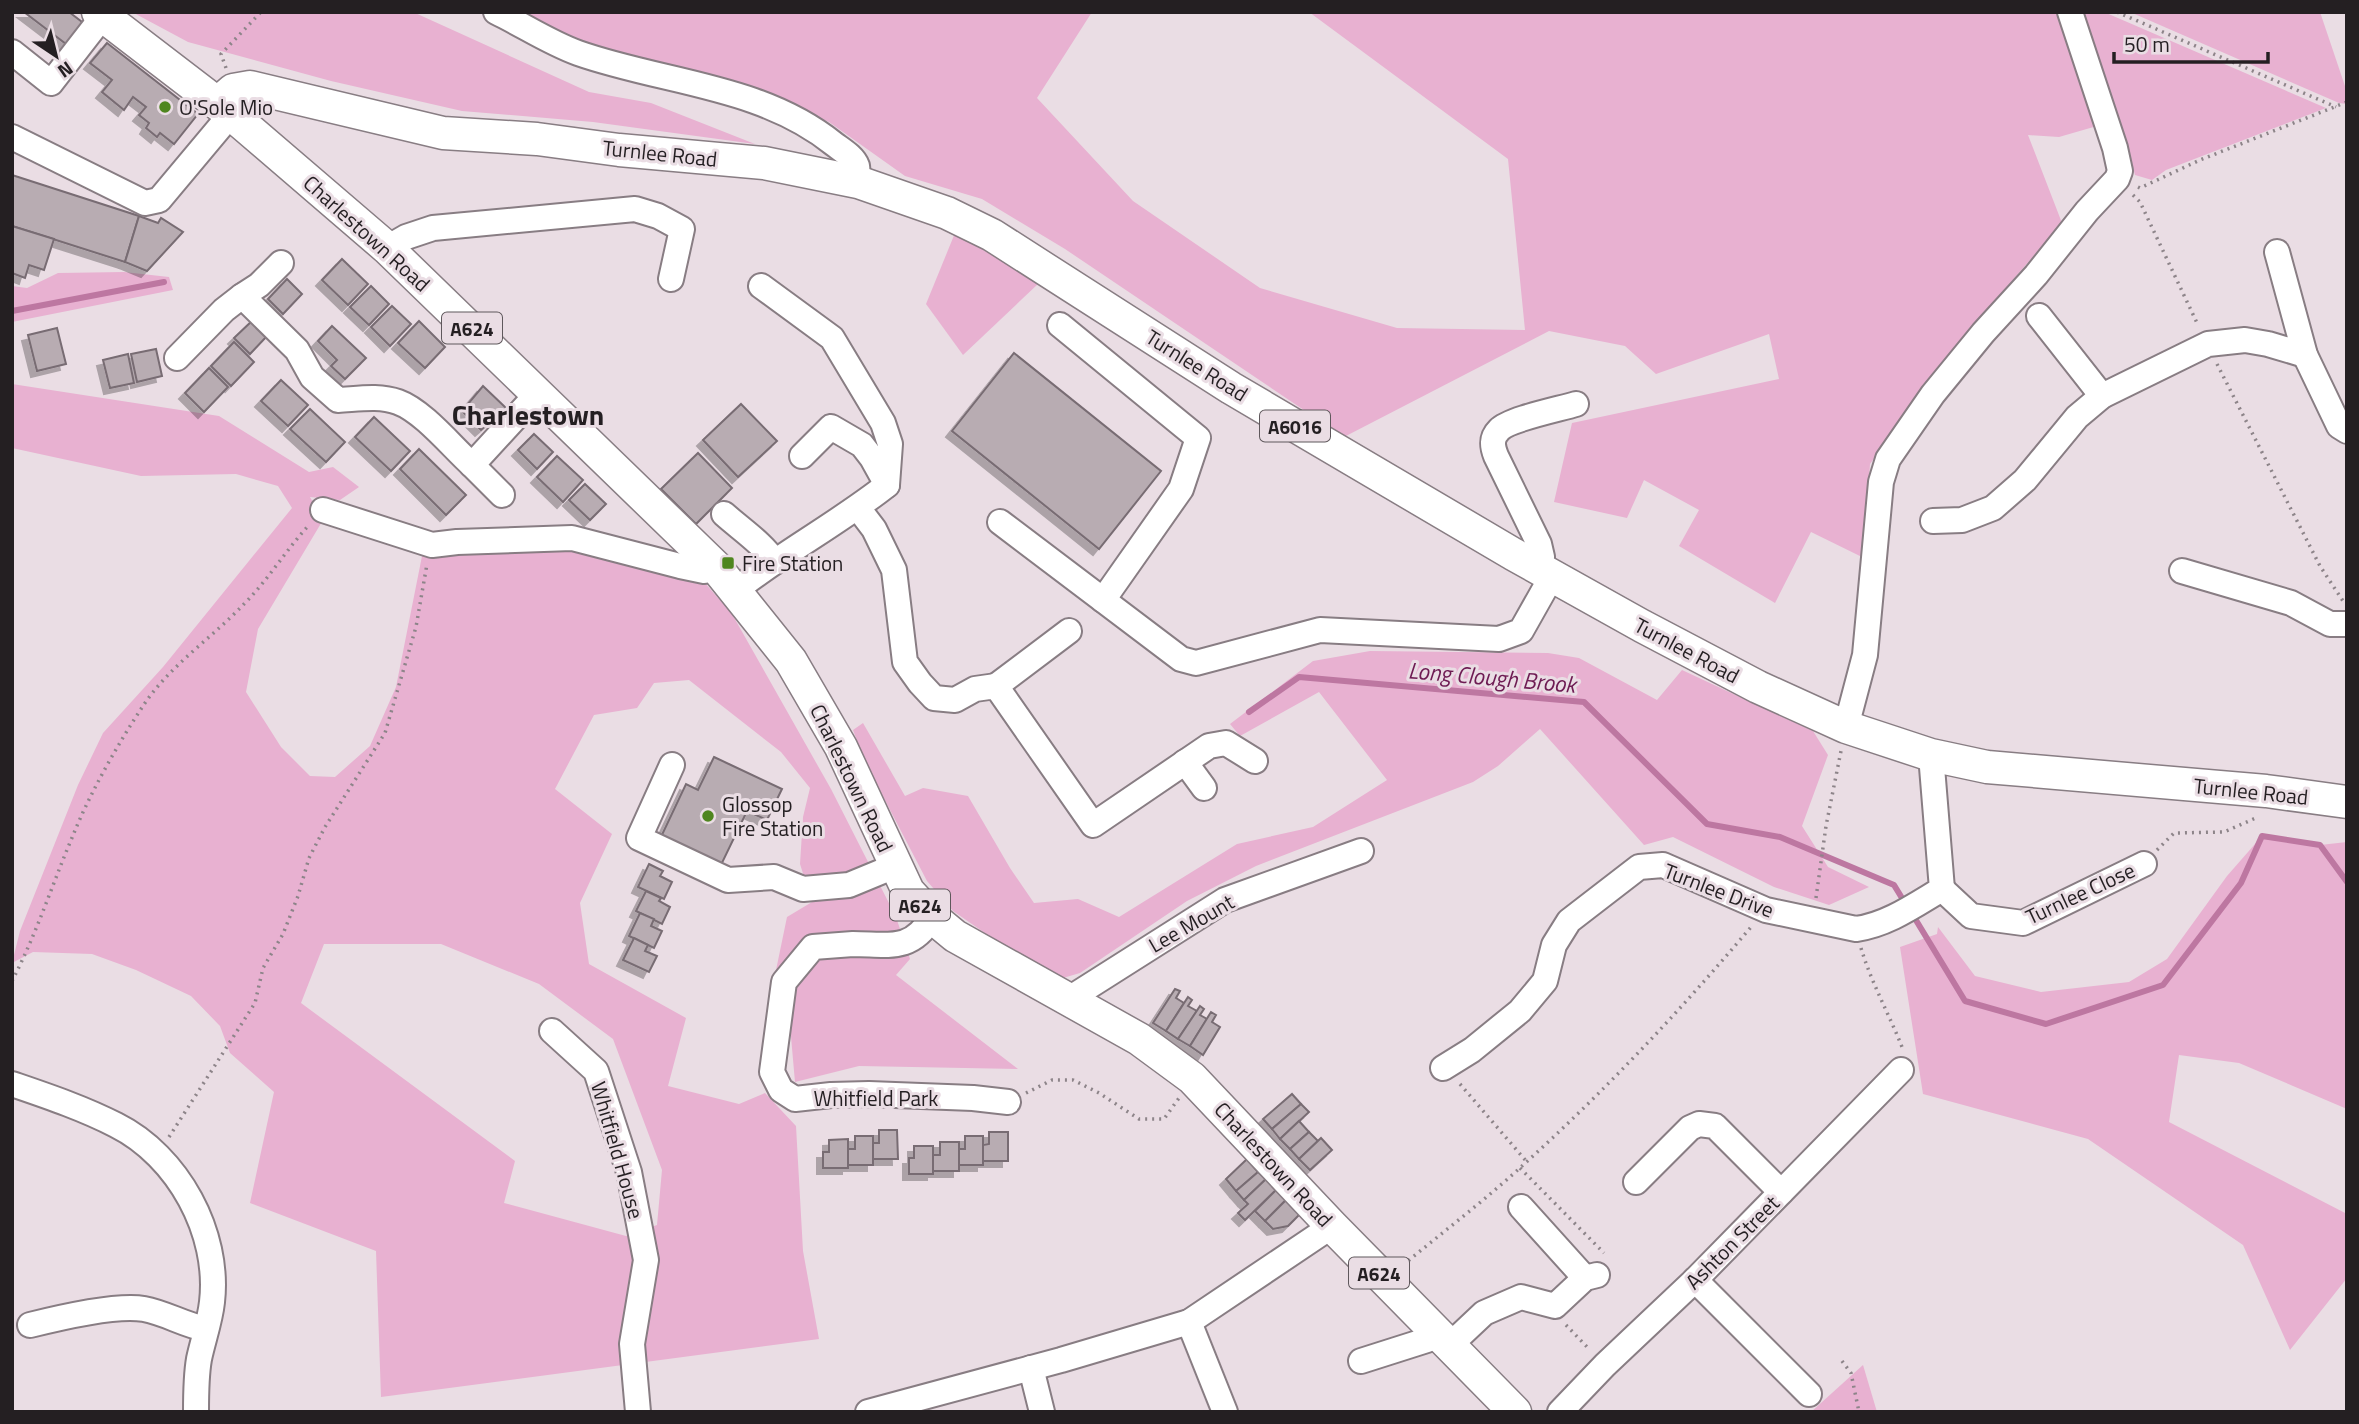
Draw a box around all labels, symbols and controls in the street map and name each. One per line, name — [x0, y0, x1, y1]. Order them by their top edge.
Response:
north arrow — [21, 21, 91, 91]
scale bar — [2114, 21, 2268, 65]
text: 50 m — [2124, 28, 2170, 60]
text: N — [52, 55, 80, 86]
place label: O'Sole Mio — [179, 91, 273, 123]
marker: O'Sole Mio — [157, 99, 173, 115]
street label: Turnlee Road — [601, 131, 719, 175]
street label: Charlestown Road — [296, 167, 438, 299]
road number: A624 — [442, 312, 502, 344]
street label: Turnlee Road — [1140, 321, 1254, 409]
district label: Charlestown — [452, 393, 604, 436]
road number: A6016 — [1260, 410, 1330, 442]
place label: Fire Station — [742, 547, 843, 579]
marker: Fire Station — [720, 555, 736, 571]
street label: Turnlee Road — [1629, 609, 1745, 691]
water label: Long Clough Brook — [1407, 652, 1580, 702]
street label: Charlestown Road — [802, 698, 902, 858]
street label: Turnlee Road — [2192, 769, 2310, 813]
place label: Glossop Fire Station — [722, 788, 823, 844]
marker: Glossop Fire Station — [700, 808, 716, 824]
street label: Turnlee Drive — [1659, 854, 1779, 926]
street label: Turnlee Close — [2020, 854, 2140, 932]
street label: Lee Mount — [1142, 885, 1240, 960]
road number: A624 — [890, 890, 950, 920]
street label: Whitfield House — [583, 1078, 653, 1222]
street label: Whitfield Park — [814, 1082, 938, 1114]
street label: Charlestown Road — [1207, 1094, 1341, 1234]
street label: Ashton Street — [1678, 1187, 1787, 1296]
road number: A624 — [1349, 1258, 1409, 1288]

